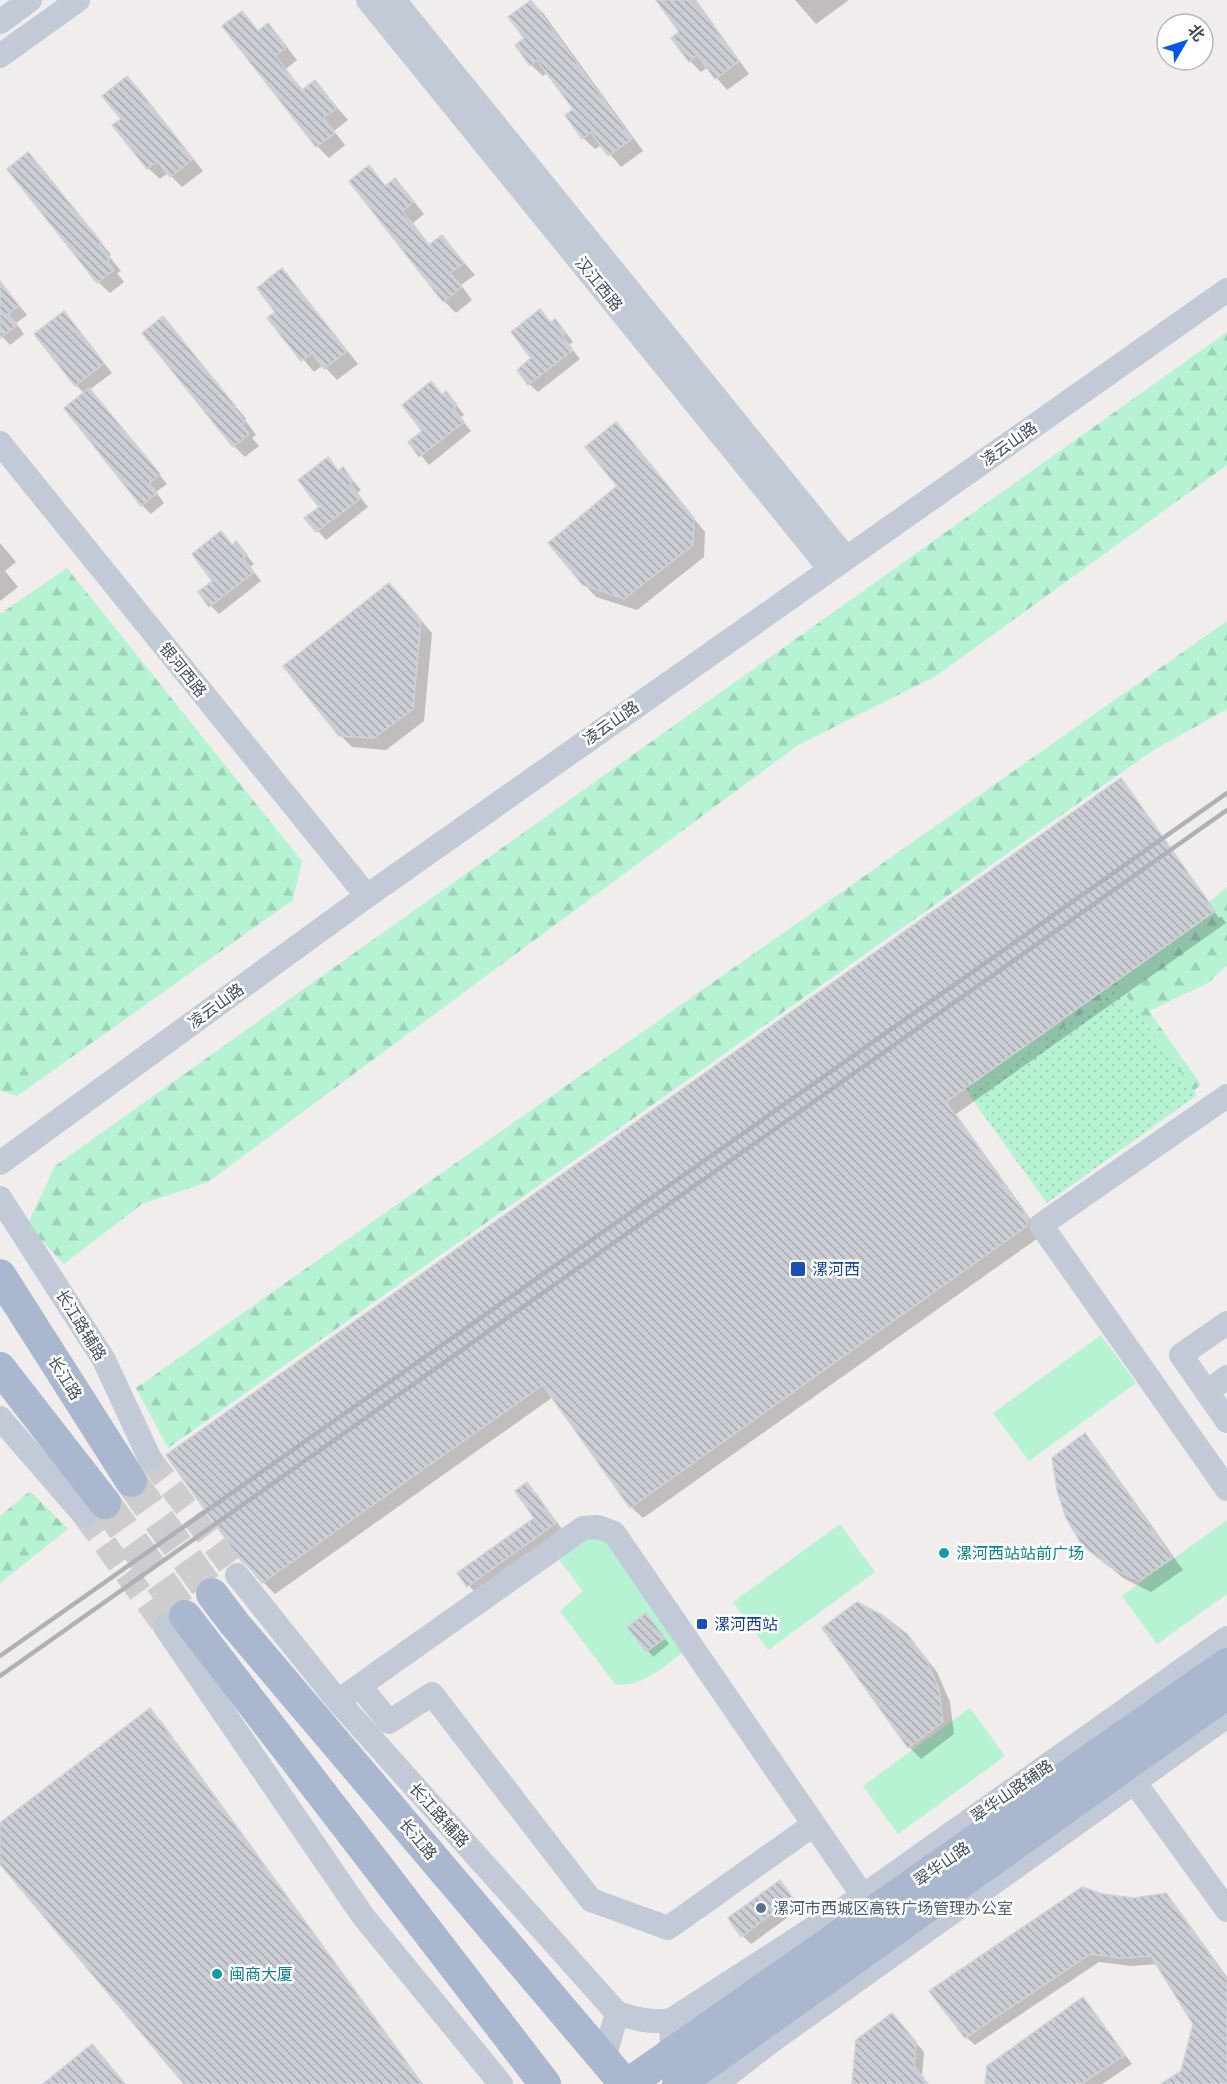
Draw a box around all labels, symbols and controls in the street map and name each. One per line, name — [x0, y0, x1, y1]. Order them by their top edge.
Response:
north arrow — [1155, 12, 1215, 72]
text: 北 — [1182, 19, 1210, 46]
street label: 汉江西路 — [570, 252, 628, 316]
street label: 凌云山路 — [976, 416, 1042, 472]
street label: 银河西路 — [154, 638, 212, 702]
street label: 凌云山路 — [578, 695, 644, 751]
street label: 凌云山路 — [183, 978, 249, 1034]
place label: 漯河西 — [812, 1258, 860, 1281]
marker: 漯河西 — [789, 1260, 807, 1278]
street label: 长江路辅路 — [50, 1285, 112, 1365]
street label: 长江路 — [43, 1352, 87, 1404]
place label: 漯河西站站前广场 — [956, 1542, 1084, 1565]
marker: 漯河西站站前广场 — [937, 1546, 951, 1560]
place label: 漯河西站 — [714, 1613, 778, 1636]
marker: 漯河西站 — [695, 1617, 709, 1631]
street label: 翠华山路辅路 — [966, 1754, 1058, 1828]
street label: 长江路辅路 — [405, 1779, 473, 1851]
street label: 长江路 — [395, 1814, 441, 1864]
street label: 翠华山路 — [909, 1836, 975, 1892]
place label: 漯河市西城区高铁广场管理办公室 — [773, 1897, 1013, 1920]
marker: 漯河市西城区高铁广场管理办公室 — [754, 1901, 768, 1915]
place label: 闽商大厦 — [229, 1963, 293, 1986]
marker: 闽商大厦 — [210, 1967, 224, 1981]

